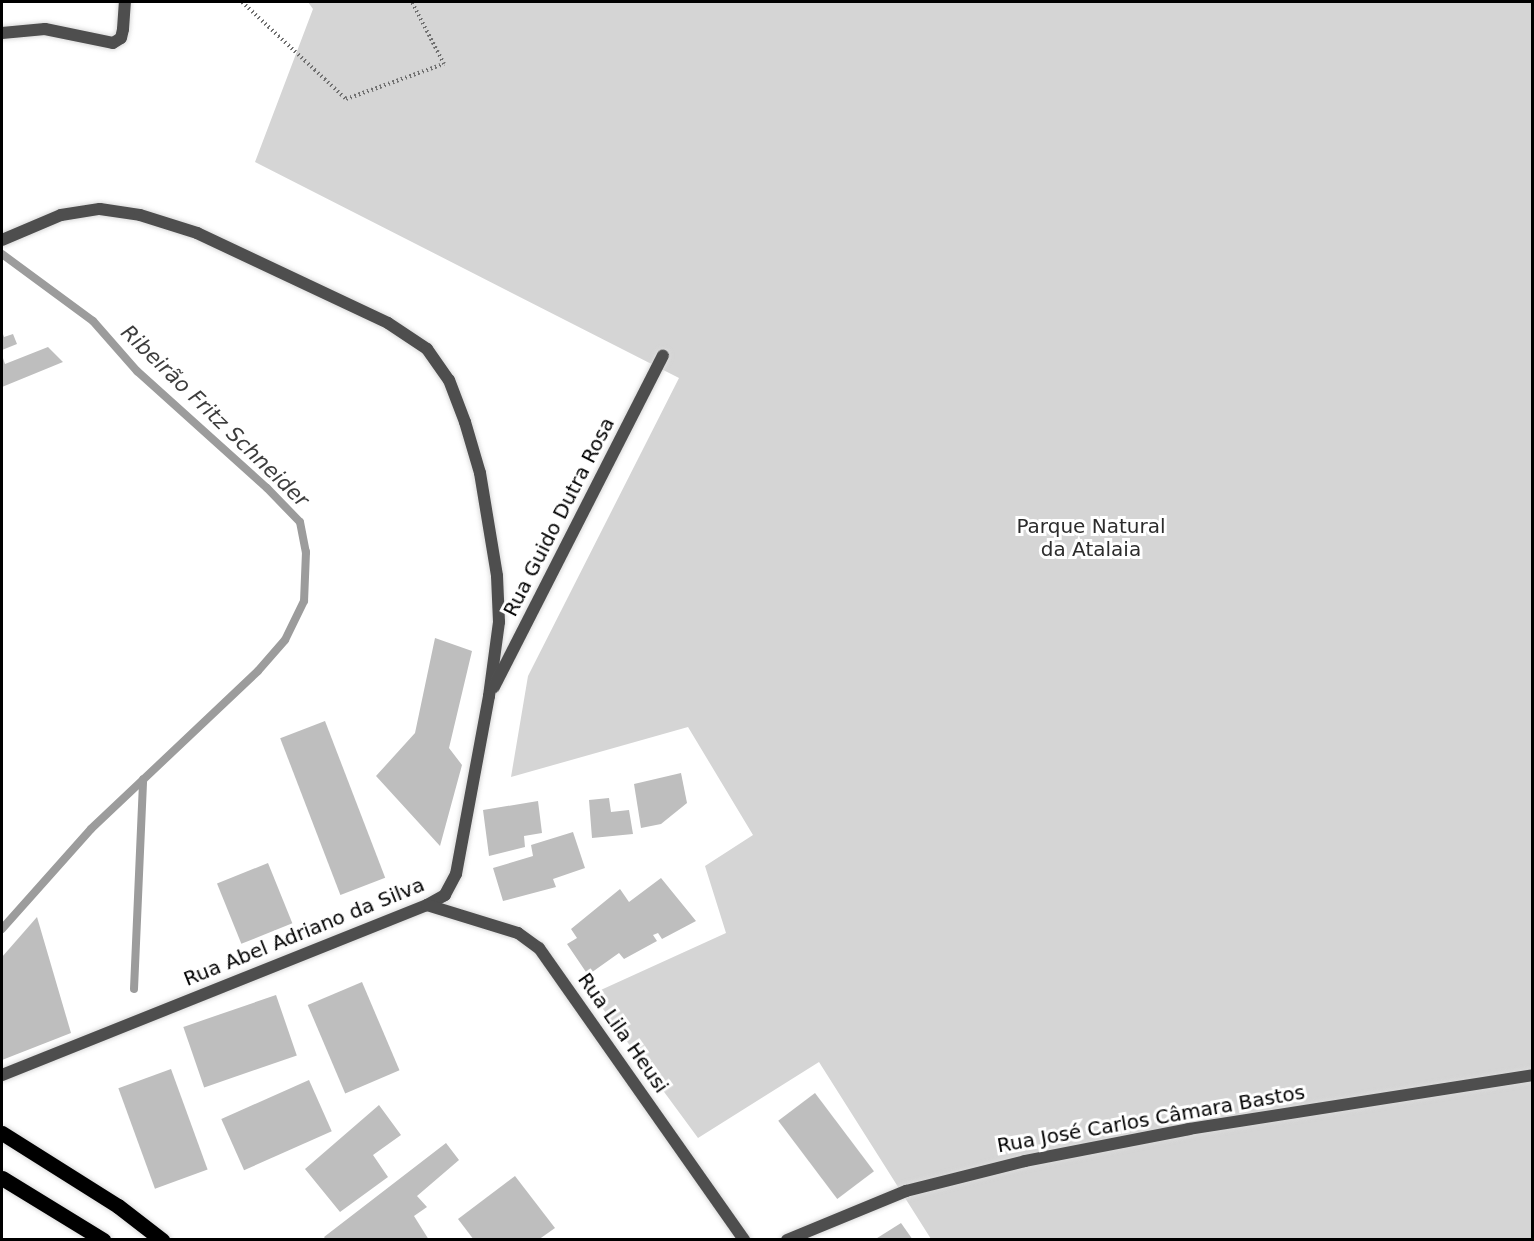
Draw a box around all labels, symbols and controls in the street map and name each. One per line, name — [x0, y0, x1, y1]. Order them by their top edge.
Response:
water label: Ribeirão Fritz Schneider — [116, 320, 314, 512]
street label: Rua Guido Dutra Rosa — [498, 414, 620, 620]
park label: Parque Natural da Atalaia — [1016, 515, 1166, 562]
street label: Rua Abel Adriano da Silva — [180, 873, 428, 991]
street label: Rua Lila Heusi — [573, 968, 673, 1098]
street label: Rua José Carlos Câmara Bastos — [995, 1080, 1307, 1158]

